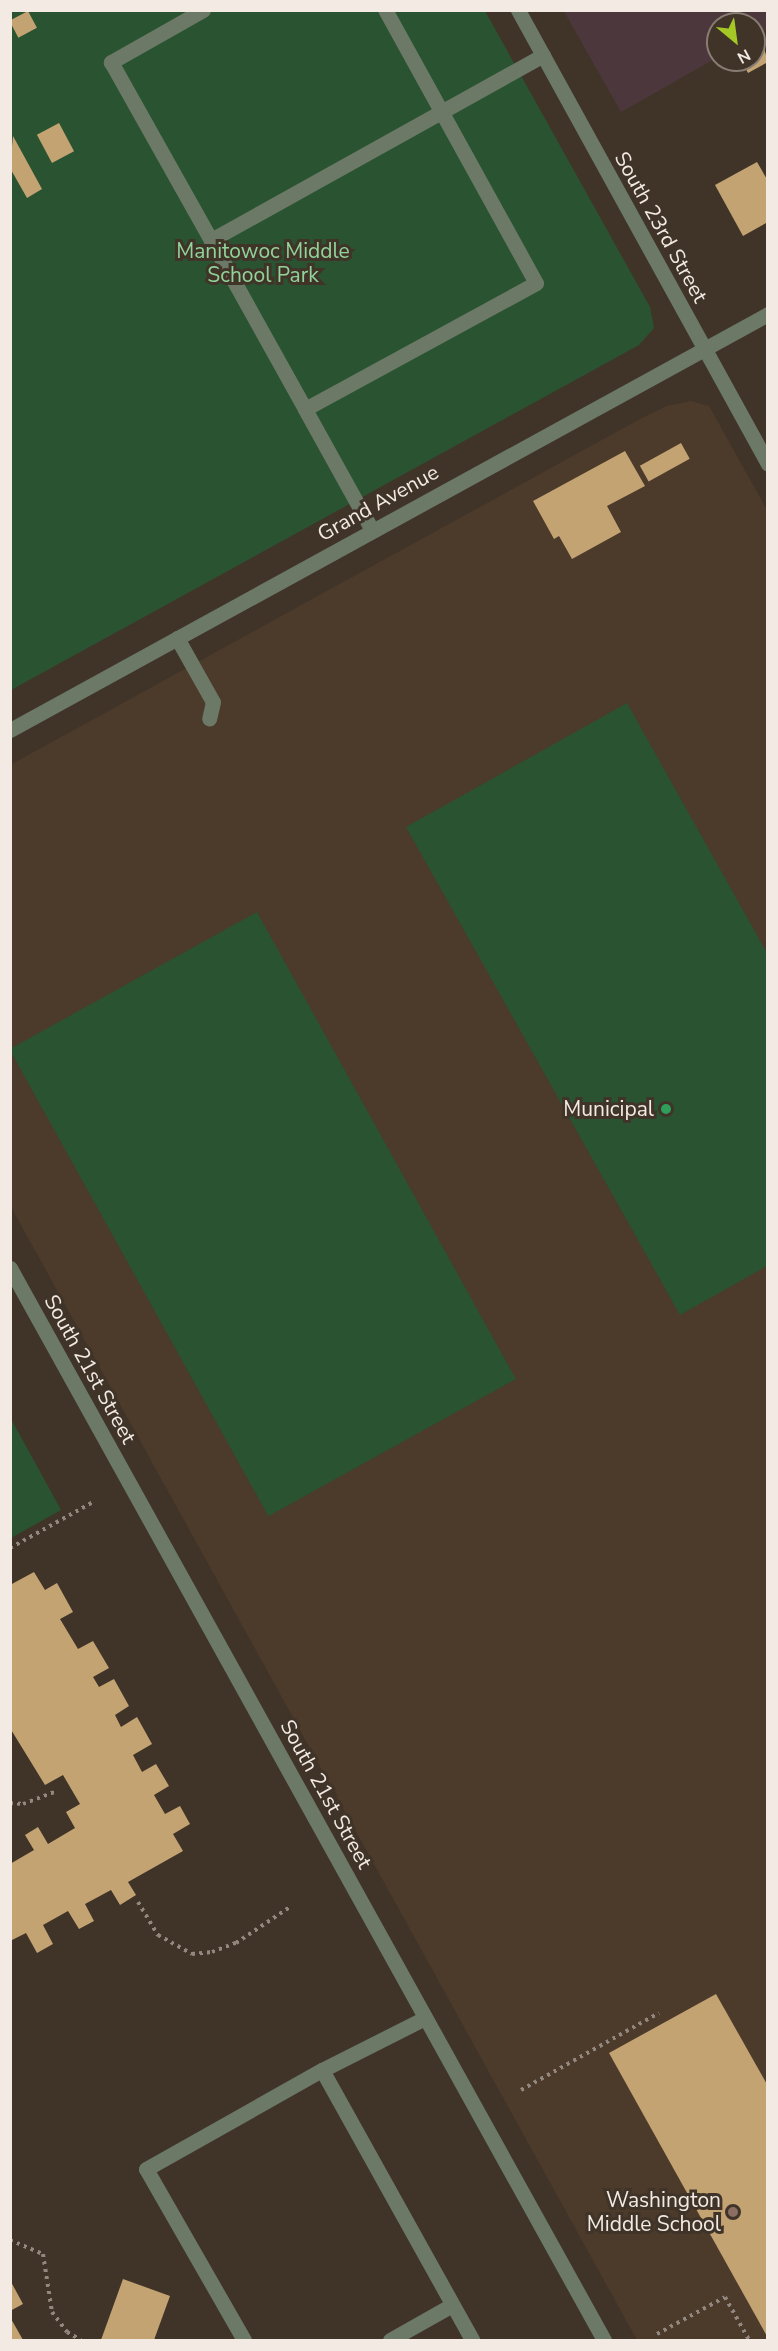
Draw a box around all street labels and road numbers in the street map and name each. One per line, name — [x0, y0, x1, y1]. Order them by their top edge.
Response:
street label: South 23rd Street — [609, 147, 713, 307]
street label: Grand Avenue — [313, 459, 443, 547]
street label: South 21st Street — [39, 1290, 141, 1448]
street label: South 21st Street — [275, 1715, 377, 1873]

